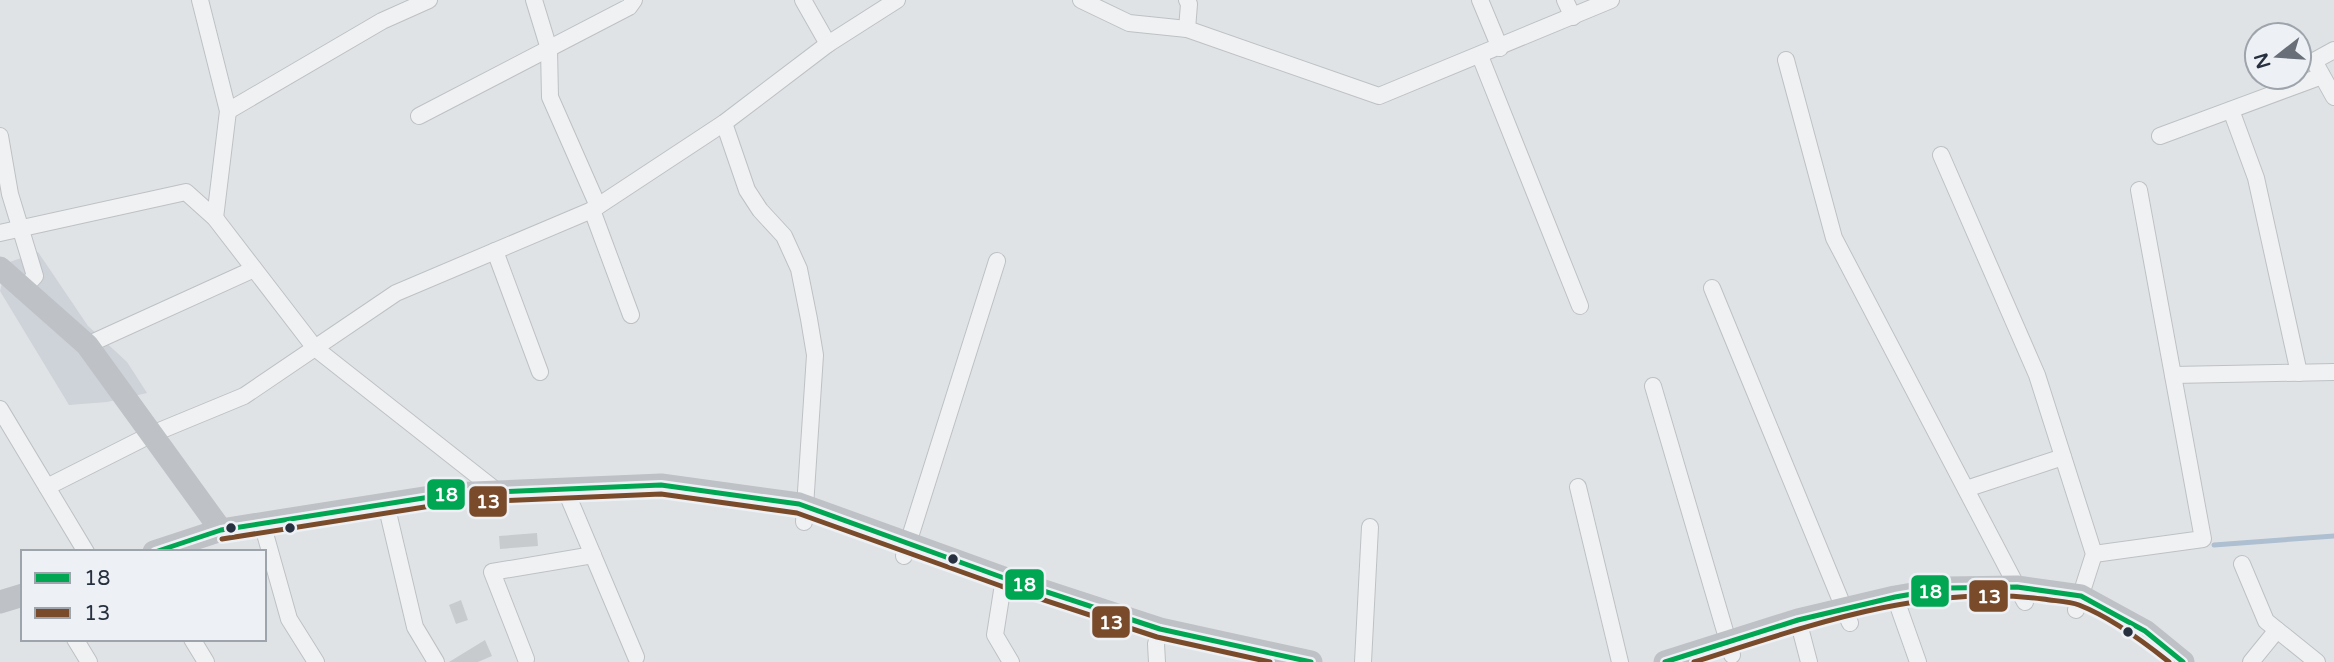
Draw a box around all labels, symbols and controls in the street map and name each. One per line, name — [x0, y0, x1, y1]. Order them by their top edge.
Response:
north arrow — [2243, 21, 2313, 91]
text: N — [2250, 50, 2275, 71]
line badge: 18 — [426, 478, 466, 511]
text: 18 — [434, 484, 458, 506]
line badge: 13 — [468, 485, 508, 518]
text: 13 — [476, 491, 500, 513]
unlabelled marker — [224, 521, 238, 535]
unlabelled marker — [283, 521, 297, 535]
legend — [21, 550, 266, 641]
unlabelled marker — [946, 552, 960, 566]
text: 18 — [84, 566, 110, 591]
line badge: 18 — [1004, 568, 1045, 601]
text: 18 — [1012, 574, 1036, 596]
line badge: 18 — [1910, 574, 1950, 608]
line badge: 13 — [1968, 579, 2009, 613]
text: 18 — [1918, 581, 1942, 603]
text: 13 — [1977, 586, 2001, 608]
text: 13 — [84, 601, 110, 626]
line badge: 13 — [1091, 605, 1131, 639]
text: 13 — [1099, 612, 1123, 634]
unlabelled marker — [2121, 625, 2135, 639]

